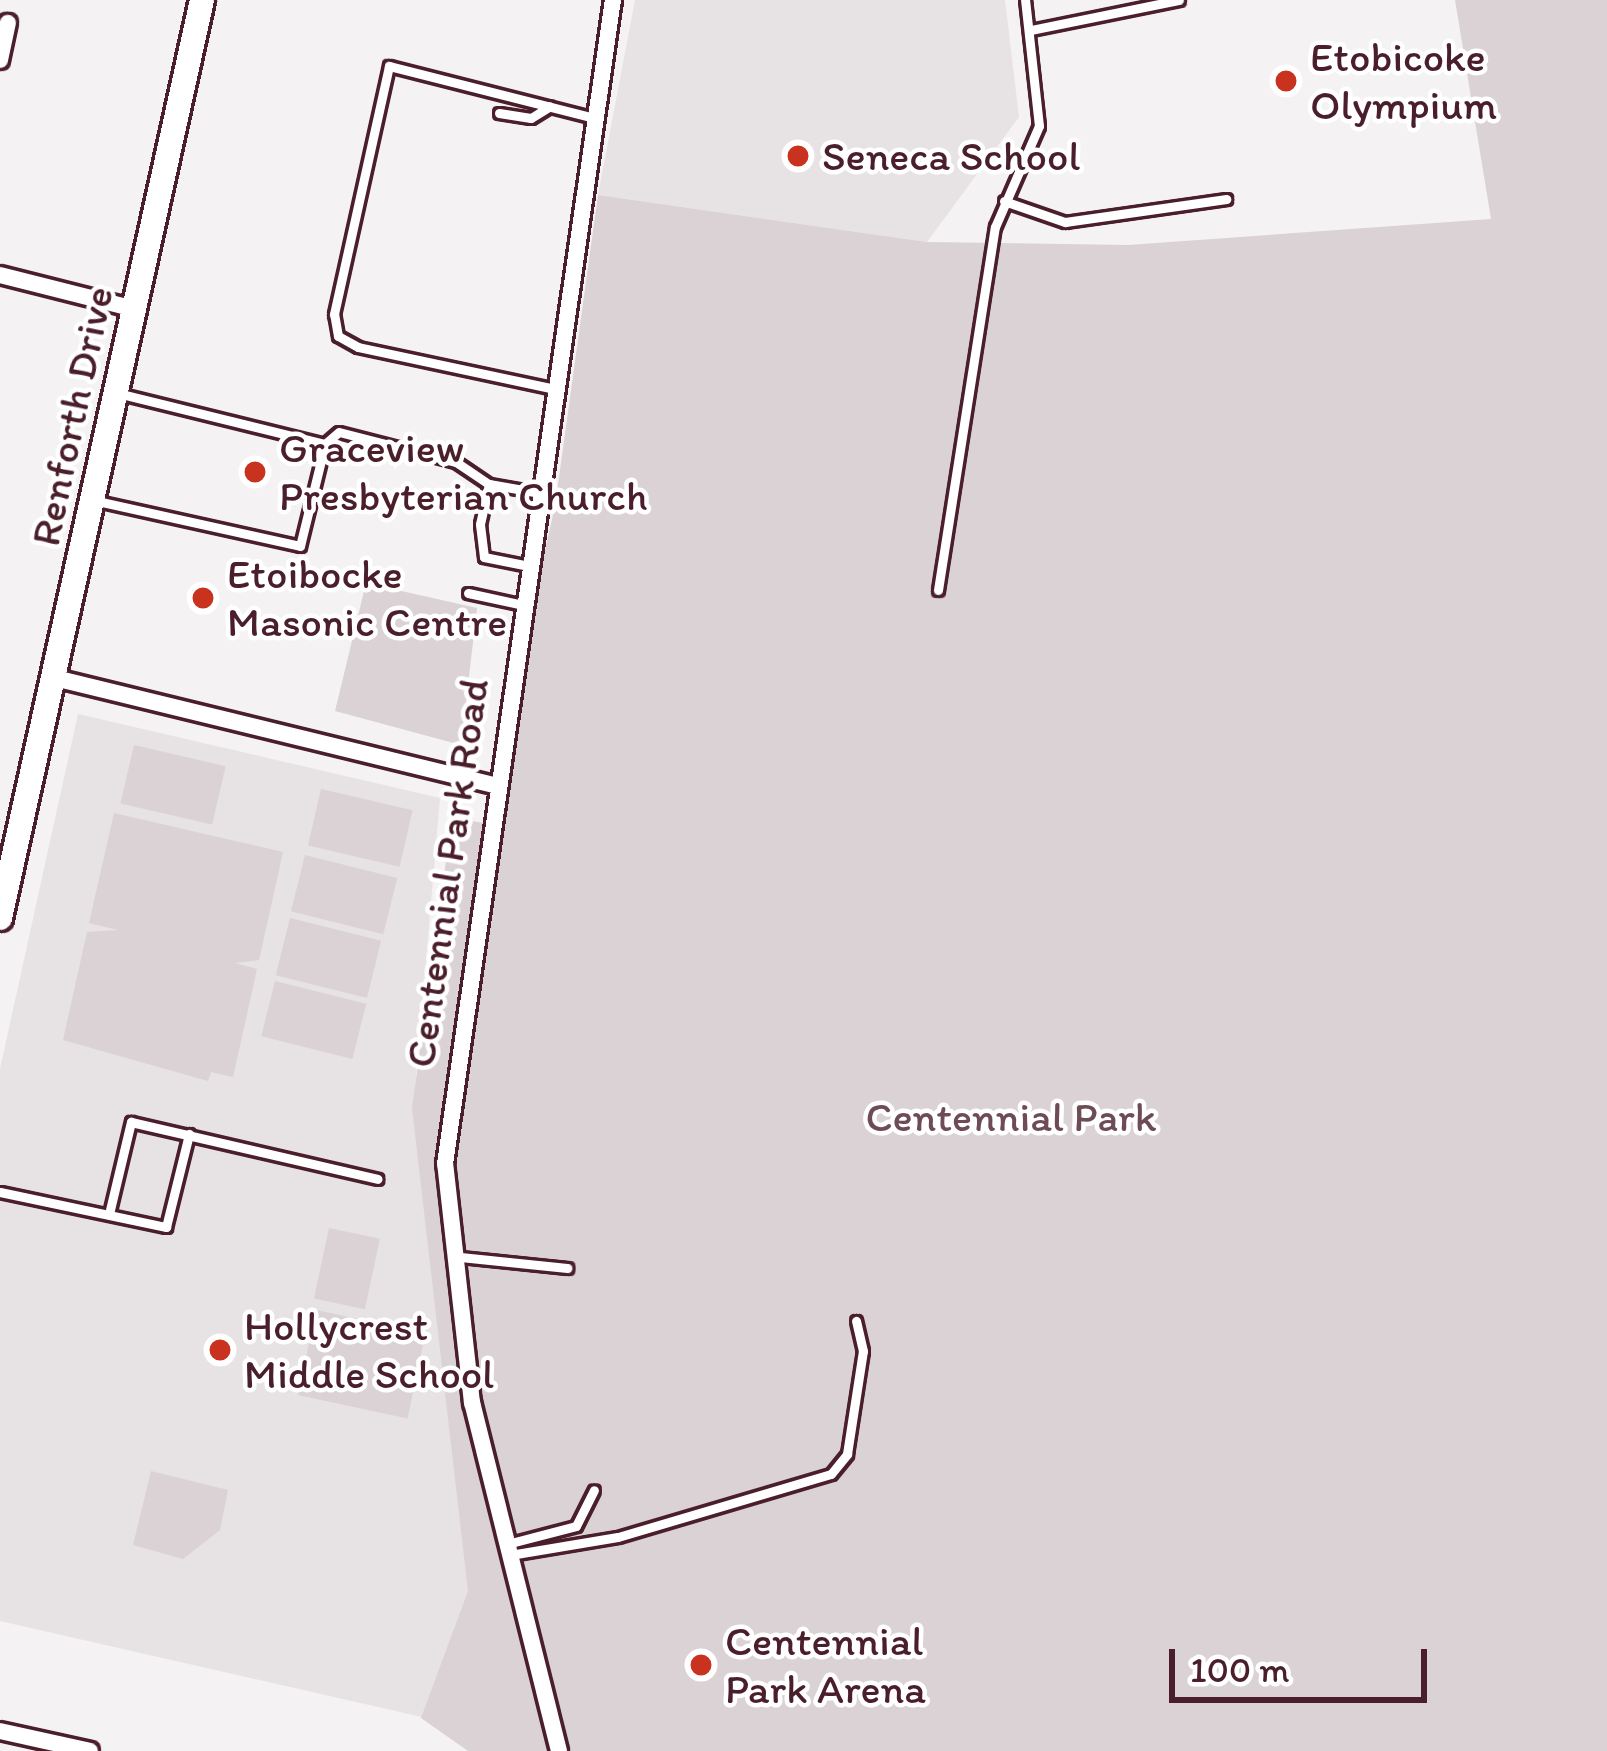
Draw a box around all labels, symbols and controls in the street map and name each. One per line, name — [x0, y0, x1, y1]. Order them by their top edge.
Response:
place label: Etobicoke Olympium — [1310, 32, 1497, 130]
marker: Etobicoke Olympium — [1273, 68, 1299, 94]
place label: Seneca School — [822, 131, 1079, 181]
marker: Seneca School — [785, 143, 811, 169]
street label: Renforth Drive — [20, 282, 124, 550]
place label: Graceview Presbyterian Church — [279, 423, 649, 522]
marker: Graceview Presbyterian Church — [242, 459, 268, 485]
place label: Etoibocke Masonic Centre — [227, 549, 507, 648]
marker: Etoibocke Masonic Centre — [190, 585, 216, 611]
street label: Centennial Park Road — [395, 676, 499, 1070]
park label: Centennial Park — [866, 1092, 1156, 1142]
place label: Hollycrest Middle School — [244, 1301, 494, 1400]
marker: Hollycrest Middle School — [207, 1337, 233, 1363]
place label: Centennial Park Arena — [725, 1616, 924, 1714]
scale bar — [1175, 1625, 1433, 1699]
text: 100 m — [1190, 1648, 1289, 1691]
marker: Centennial Park Arena — [688, 1652, 714, 1678]

